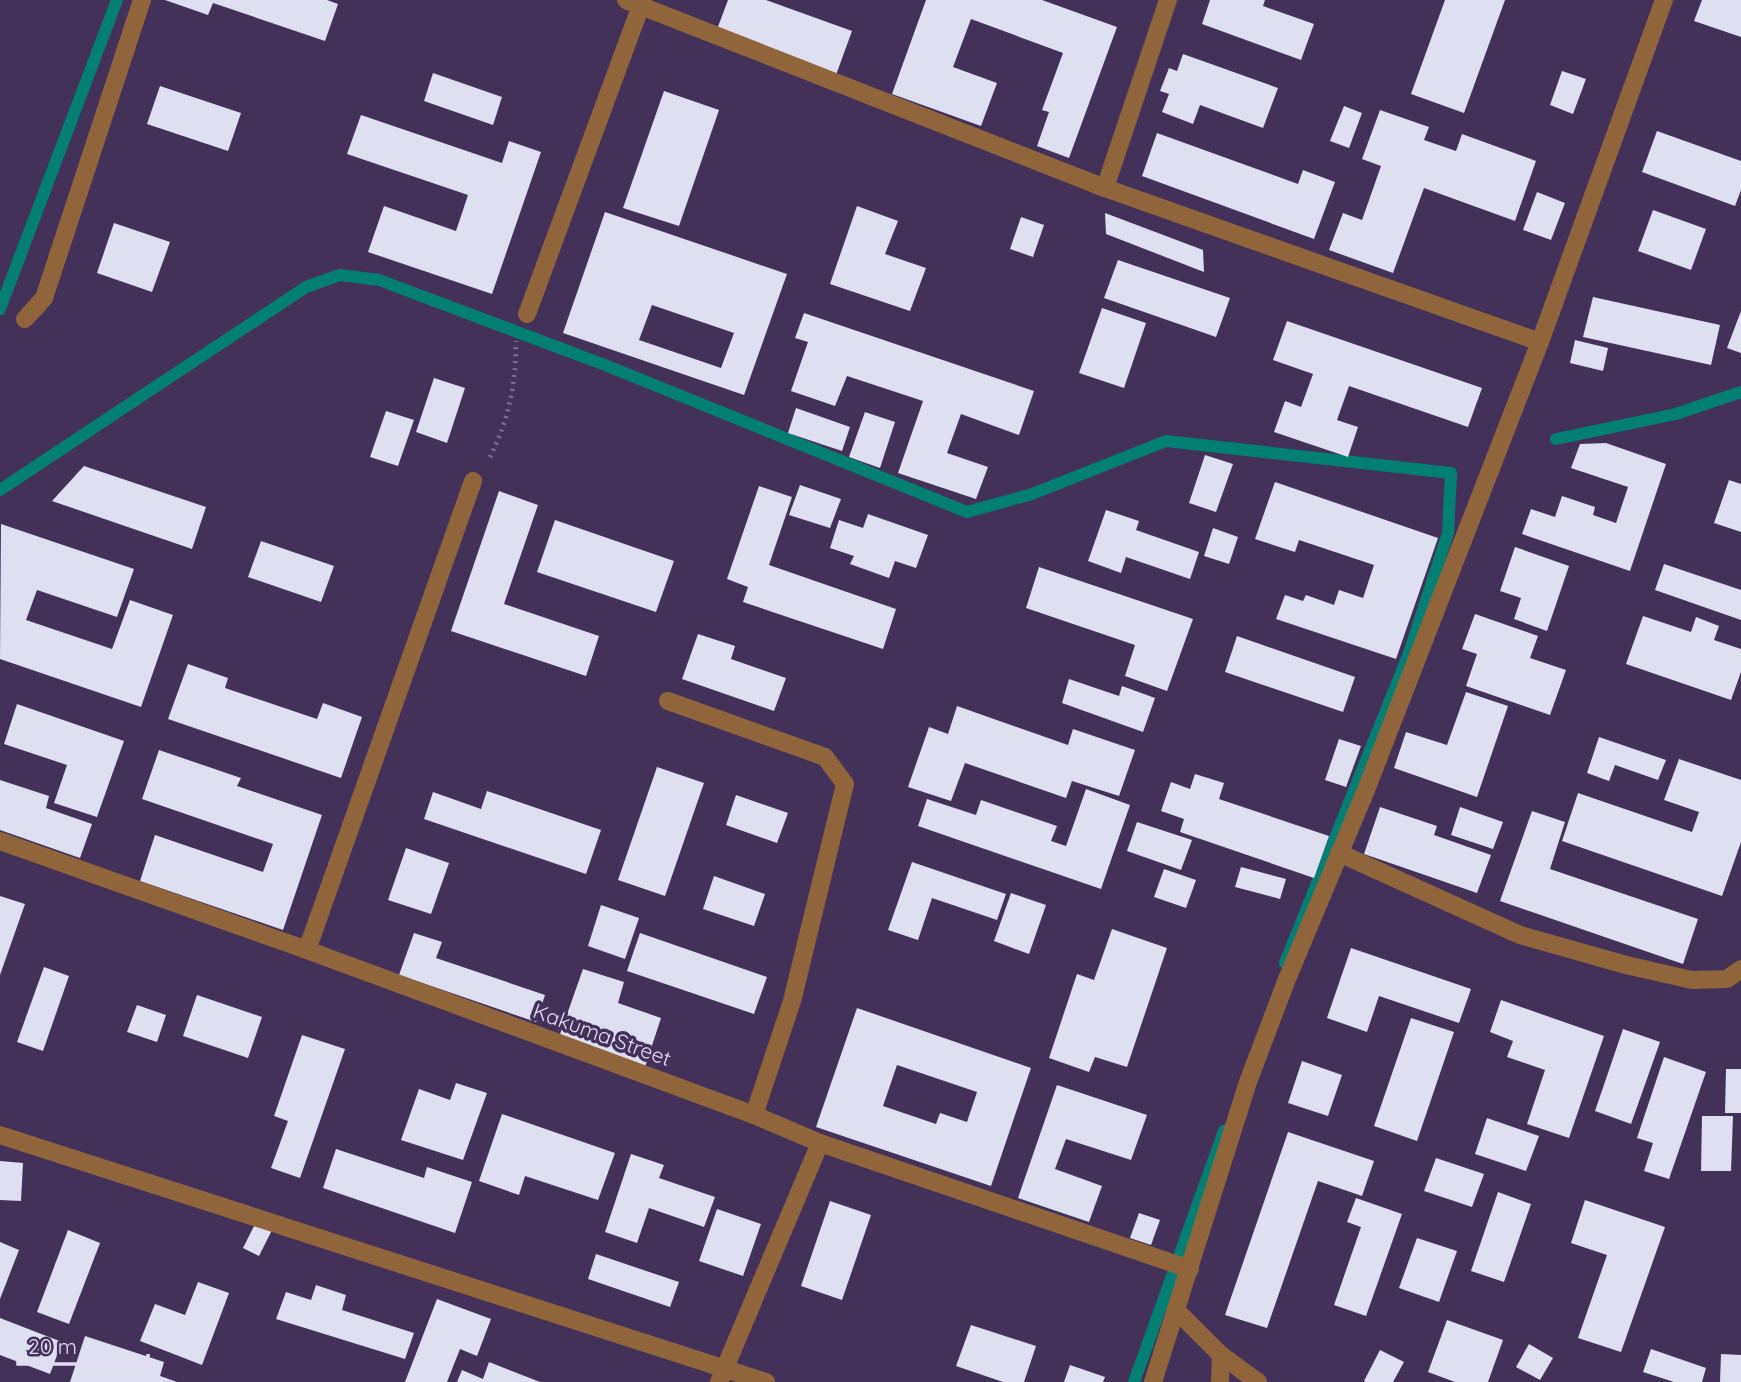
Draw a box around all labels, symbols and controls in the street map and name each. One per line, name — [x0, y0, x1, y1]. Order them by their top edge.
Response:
street label: Kakuma Street — [530, 997, 675, 1071]
scale bar — [18, 1322, 147, 1366]
text: 20 m — [28, 1333, 77, 1359]

